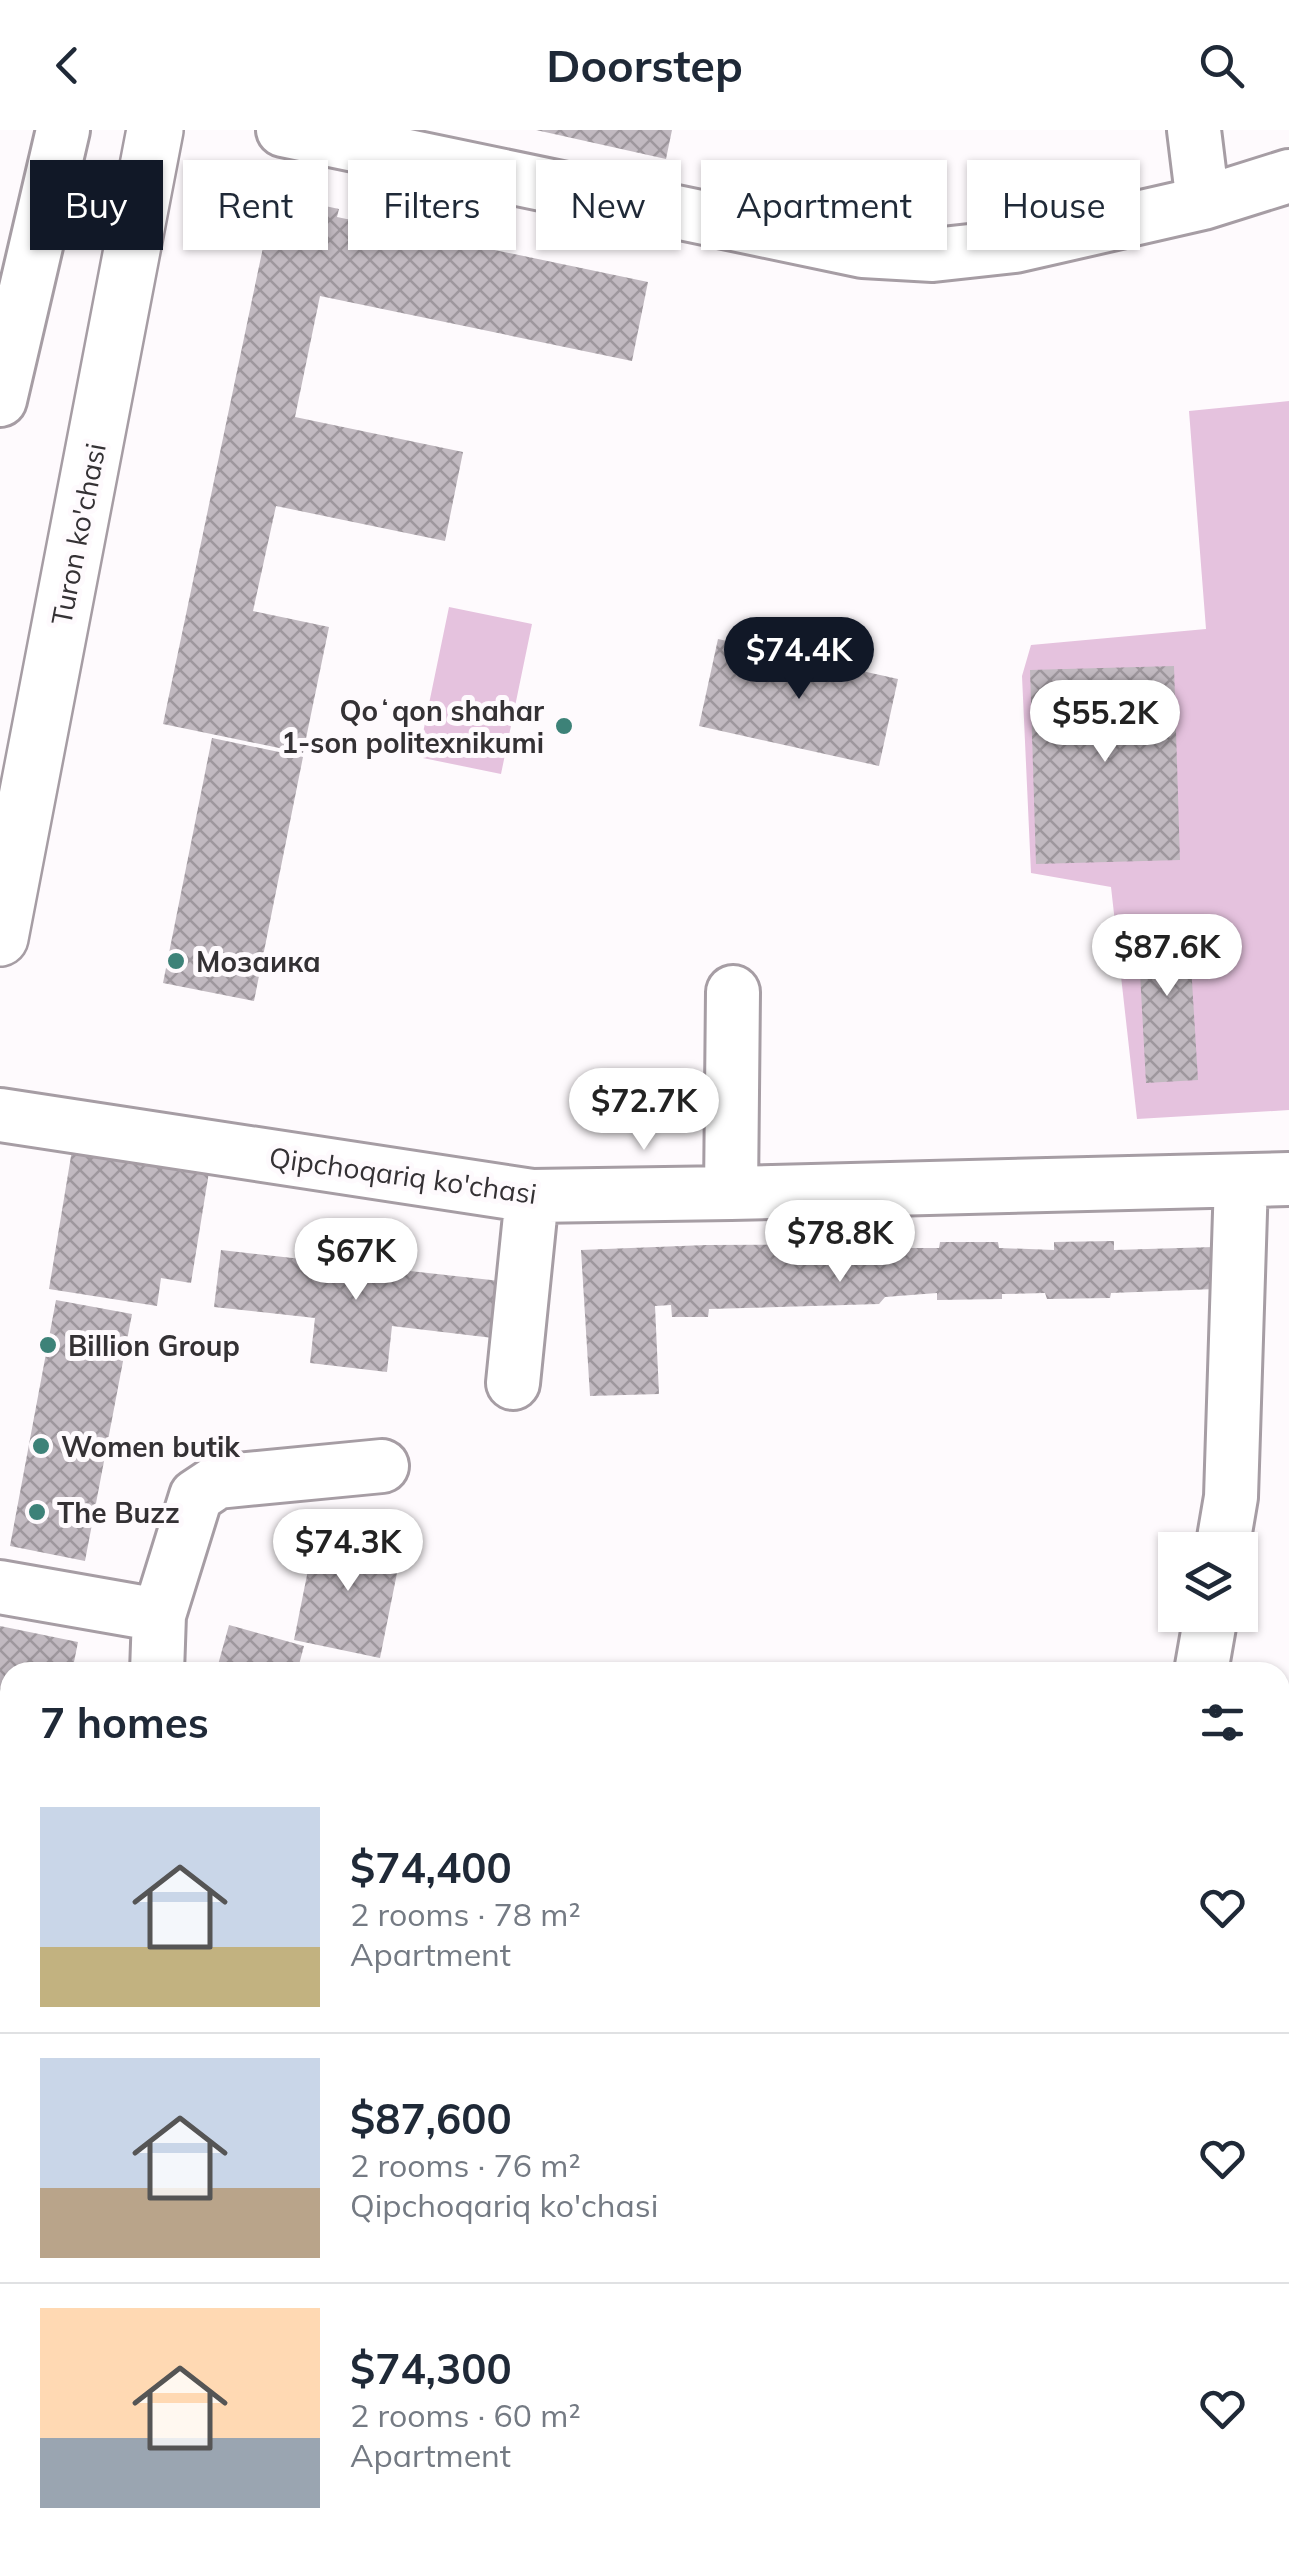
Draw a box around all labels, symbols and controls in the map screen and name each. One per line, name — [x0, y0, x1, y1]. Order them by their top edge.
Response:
text: Doorstep — [546, 37, 743, 93]
icon: back — [40, 38, 95, 93]
icon: search — [1194, 38, 1249, 93]
chip: Buy — [30, 160, 163, 250]
chip: Rent — [183, 160, 328, 250]
chip: Filters — [348, 160, 516, 250]
chip: New — [536, 160, 681, 250]
chip: Apartment — [701, 160, 947, 250]
chip: House — [967, 160, 1140, 250]
street label: Turon ko'chasi — [43, 440, 113, 628]
pin: $74.4K — [718, 617, 880, 702]
text: $74.4K — [746, 629, 852, 669]
pin: $55.2K — [1024, 680, 1186, 765]
text: $55.2K — [1052, 692, 1158, 732]
place label: Qoʻqon shahar 1-son politexnikumi — [281, 693, 544, 760]
marker: Qoʻqon shahar 1-son politexnikumi — [553, 715, 575, 737]
pin: $87.6K — [1086, 914, 1248, 999]
text: $87.6K — [1114, 926, 1220, 966]
place label: Мозаика — [196, 944, 321, 979]
marker: Мозаика — [165, 950, 187, 972]
pin: $72.7K — [563, 1068, 725, 1153]
text: $72.7K — [591, 1080, 697, 1120]
street label: Qipchoqariq ko'chasi — [267, 1139, 539, 1211]
pin: $78.8K — [759, 1200, 921, 1285]
text: $78.8K — [787, 1212, 893, 1252]
pin: $67K — [297, 1218, 415, 1303]
text: $67K — [317, 1230, 395, 1270]
place label: Billion Group — [68, 1328, 240, 1363]
marker: Billion Group — [37, 1334, 59, 1356]
place label: Women butik — [61, 1429, 240, 1464]
marker: Women butik — [30, 1435, 52, 1457]
place label: The Buzz — [57, 1495, 180, 1530]
marker: The Buzz — [26, 1501, 48, 1523]
pin: $74.3K — [267, 1509, 429, 1594]
text: $74.3K — [295, 1521, 401, 1561]
map controls — [1158, 1532, 1258, 1632]
button: layers — [1158, 1532, 1258, 1632]
icon: filters — [1195, 1695, 1250, 1750]
text: 7 homes — [40, 1696, 209, 1749]
text: $74,400 — [350, 1841, 512, 1894]
icon: home — [120, 1847, 240, 1967]
icon: heart — [1195, 1880, 1250, 1935]
text: 2 rooms · 78 m² — [350, 1894, 581, 1934]
text: Apartment — [350, 1934, 511, 1974]
text: $87,600 — [350, 2092, 512, 2145]
icon: home — [120, 2098, 240, 2218]
icon: heart — [1195, 2131, 1250, 2186]
text: 2 rooms · 76 m² — [350, 2145, 581, 2185]
text: Qipchoqariq ko'chasi — [350, 2185, 658, 2225]
text: $74,300 — [350, 2342, 512, 2395]
icon: home — [120, 2348, 240, 2468]
icon: heart — [1195, 2381, 1250, 2436]
text: 2 rooms · 60 m² — [350, 2395, 581, 2435]
text: Apartment — [350, 2435, 511, 2475]

